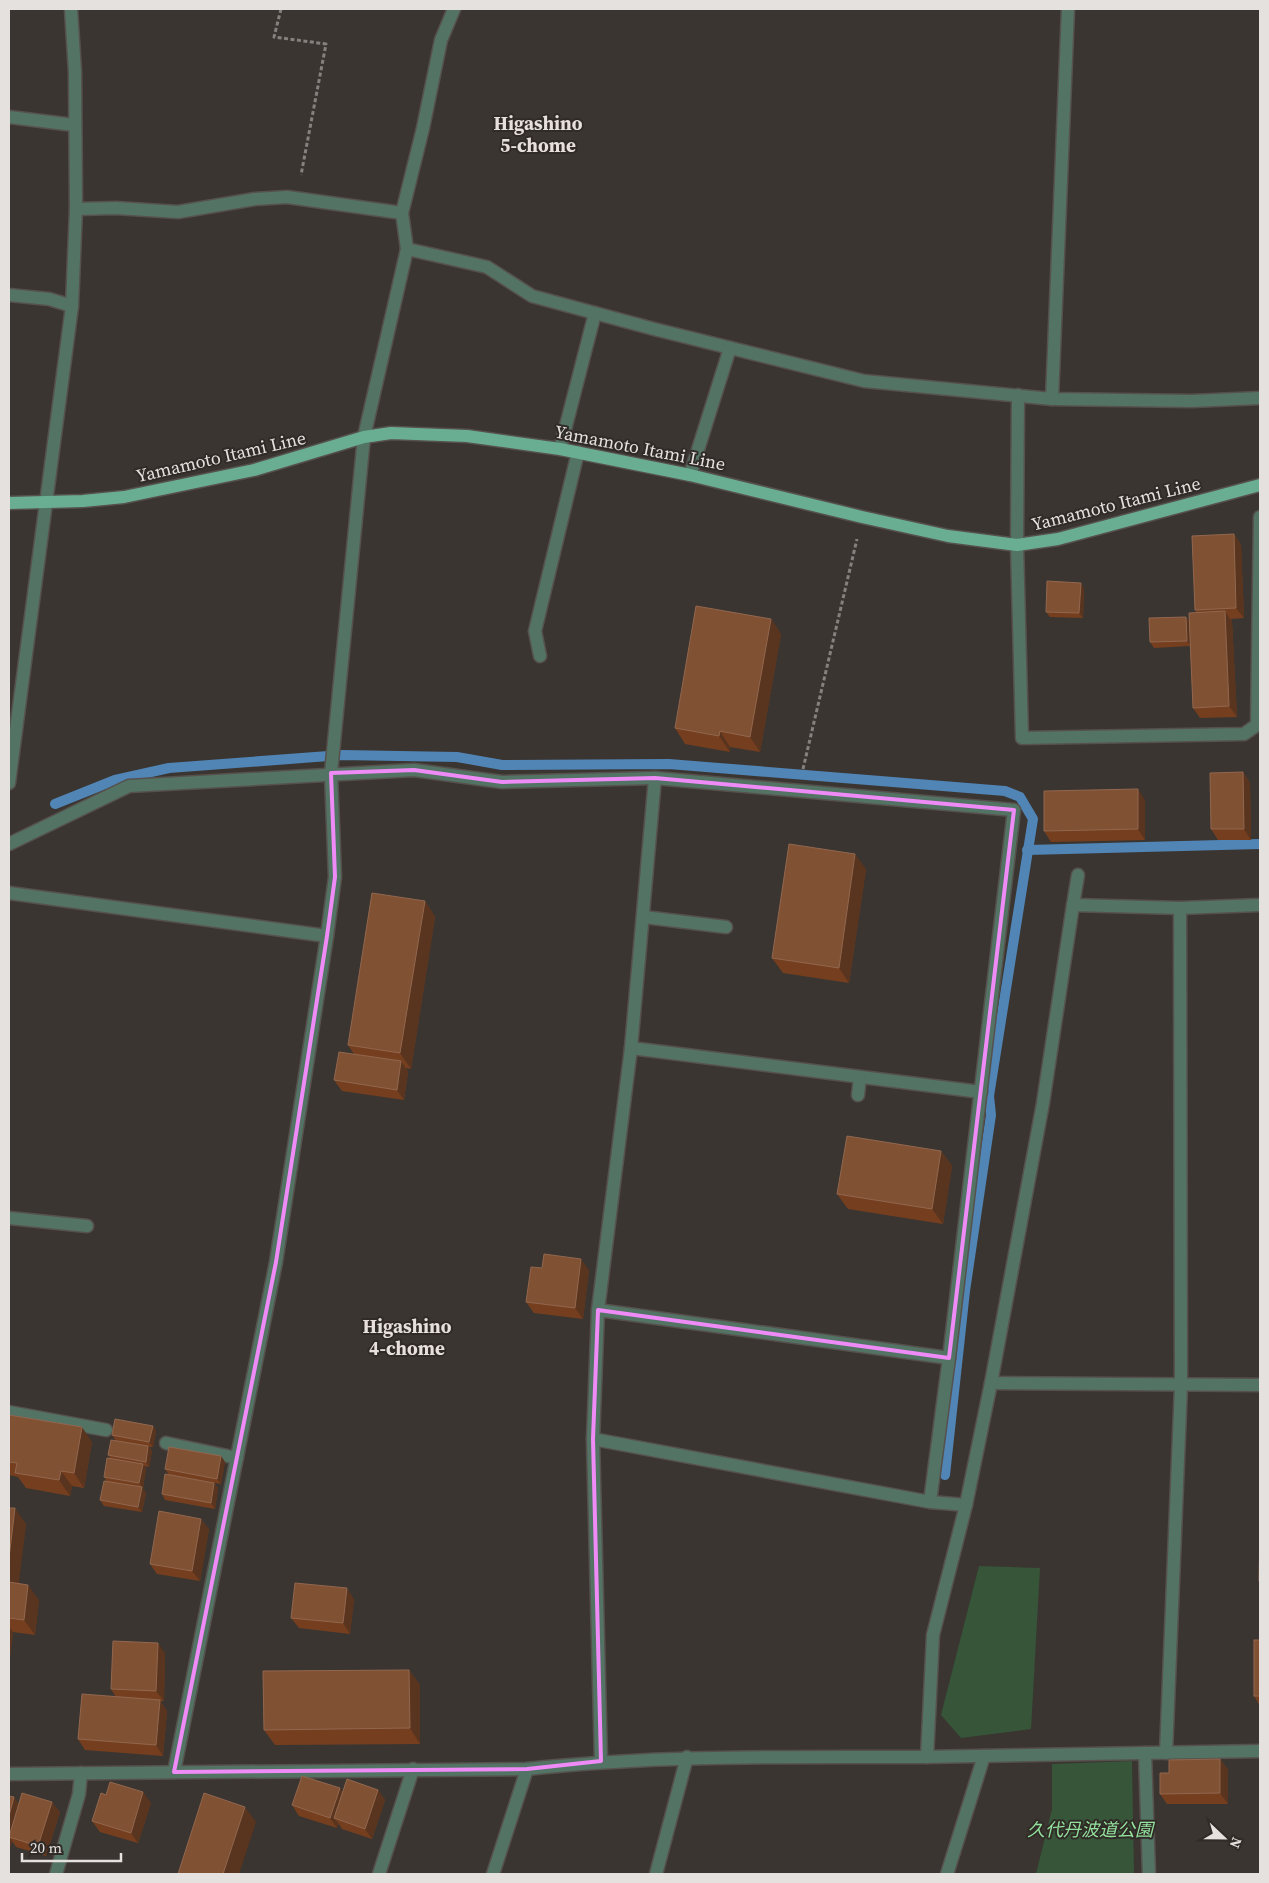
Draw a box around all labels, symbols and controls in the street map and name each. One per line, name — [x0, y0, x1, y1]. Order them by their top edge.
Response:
district label: Higashino 5-chome — [493, 110, 583, 158]
street label: Yamamoto Itami Line — [553, 419, 728, 476]
street label: Yamamoto Itami Line — [134, 425, 308, 488]
street label: Yamamoto Itami Line — [1029, 470, 1203, 537]
district label: Higashino 4-chome — [362, 1313, 452, 1361]
north arrow — [1199, 1813, 1249, 1863]
park label: 久代丹波道公園 — [1027, 1817, 1156, 1842]
scale bar — [22, 1830, 121, 1862]
text: N — [1225, 1834, 1247, 1851]
text: 20 m — [30, 1837, 62, 1858]

